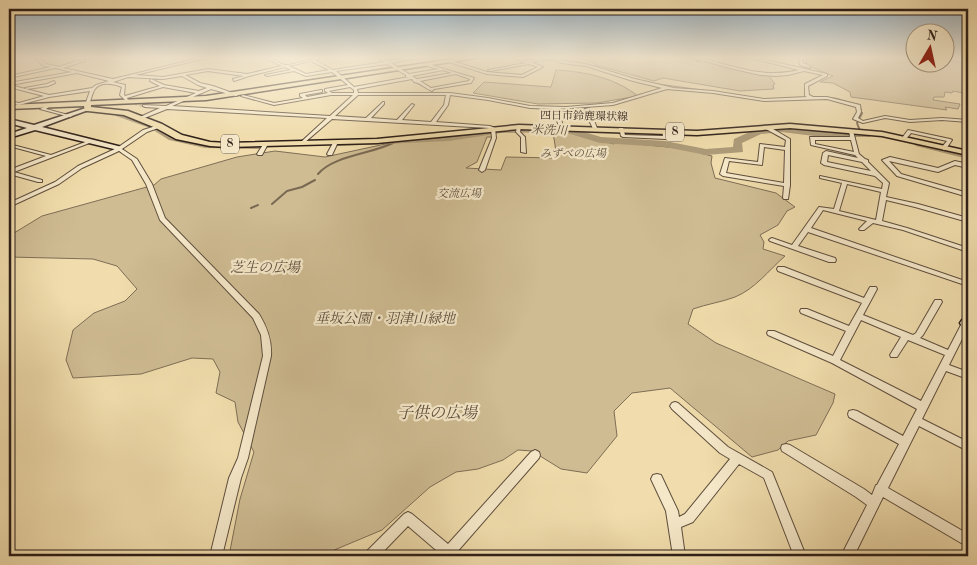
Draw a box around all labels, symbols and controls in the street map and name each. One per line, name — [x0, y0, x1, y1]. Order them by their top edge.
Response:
north arrow — [904, 22, 954, 72]
text: N — [925, 28, 939, 44]
street label: 四日市鈴鹿環状線 — [540, 109, 628, 123]
water label: 米洗川 — [531, 122, 569, 138]
road number: 8 — [666, 122, 684, 142]
road number: 8 — [221, 134, 239, 154]
park label: みずべの広場 — [540, 147, 607, 160]
park label: 交流広場 — [437, 187, 482, 200]
park label: 芝生の広場 — [230, 260, 302, 275]
park label: 垂坂公園・羽津山緑地 — [315, 311, 457, 326]
park label: 子供の広場 — [397, 404, 479, 422]

